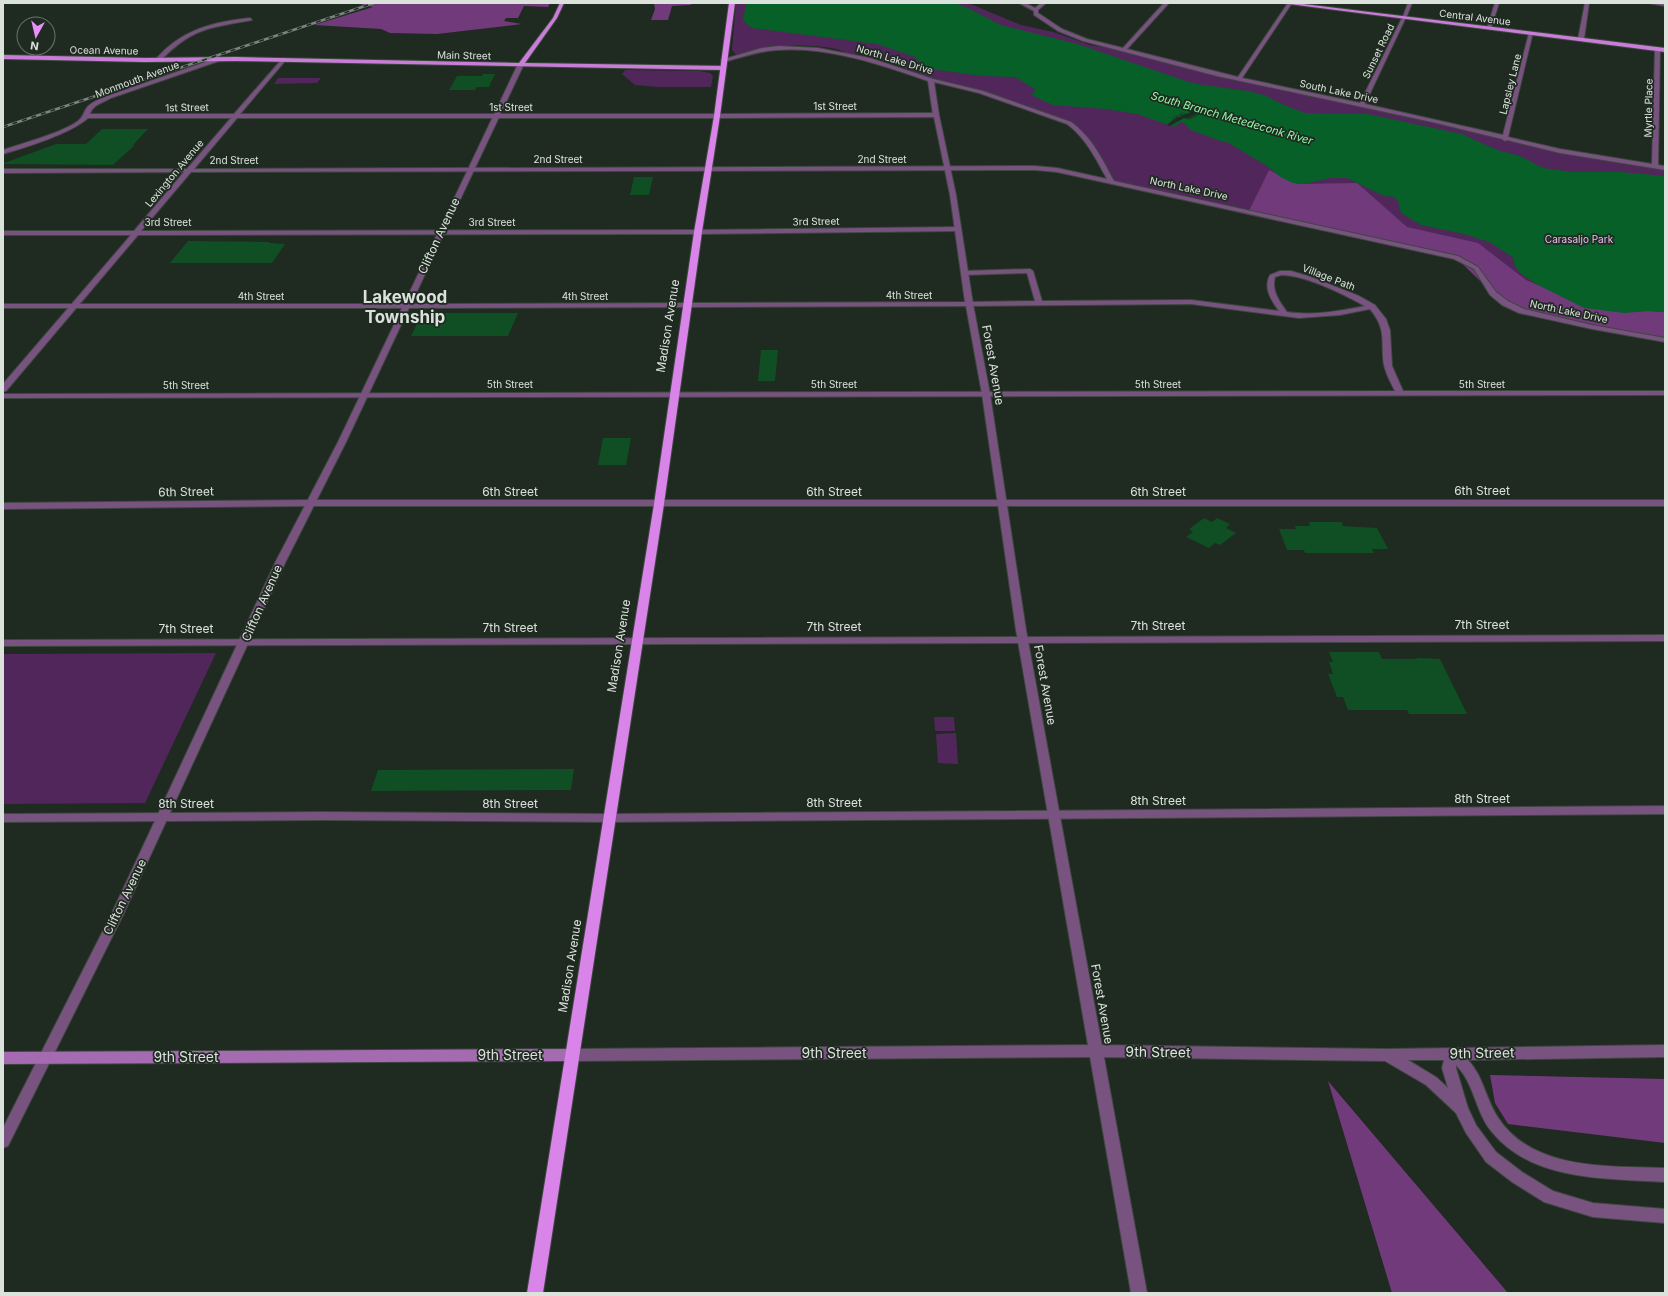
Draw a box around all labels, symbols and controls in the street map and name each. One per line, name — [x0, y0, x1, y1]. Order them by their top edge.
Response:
street label: Central Avenue — [1439, 7, 1512, 27]
north arrow — [16, 16, 56, 56]
street label: Sunset Road — [1360, 22, 1396, 80]
text: N — [29, 38, 40, 53]
street label: North Lake Drive — [855, 42, 935, 76]
street label: Ocean Avenue — [70, 43, 139, 57]
street label: Main Street — [437, 49, 492, 61]
street label: Lapsley Lane — [1497, 52, 1523, 116]
street label: Monmouth Avenue — [93, 58, 181, 100]
street label: South Lake Drive — [1298, 77, 1380, 105]
street label: Myrtle Place — [1641, 78, 1655, 138]
water label: South Branch Metedeconk River — [1150, 88, 1315, 148]
street label: 1st Street — [813, 100, 858, 112]
street label: 1st Street — [165, 101, 210, 113]
street label: 1st Street — [489, 101, 534, 113]
street label: Lexington Avenue — [142, 137, 206, 209]
street label: 2nd Street — [533, 153, 583, 165]
street label: 2nd Street — [857, 153, 907, 165]
street label: 2nd Street — [209, 154, 259, 166]
street label: North Lake Drive — [1149, 174, 1229, 202]
street label: Clifton Avenue — [414, 195, 463, 276]
street label: 3rd Street — [792, 215, 840, 227]
street label: 3rd Street — [145, 216, 192, 228]
street label: 3rd Street — [469, 216, 516, 228]
park label: Carasaljo Park — [1545, 233, 1614, 245]
street label: Village Path — [1301, 261, 1357, 293]
street label: Madison Avenue — [653, 278, 682, 374]
district label: Lakewood Township — [363, 287, 447, 327]
street label: 4th Street — [886, 289, 933, 301]
street label: 4th Street — [238, 290, 285, 302]
street label: 4th Street — [562, 290, 609, 302]
street label: North Lake Drive — [1529, 297, 1609, 325]
street label: Forest Avenue — [979, 324, 1008, 406]
street label: 5th Street — [487, 378, 534, 390]
street label: 5th Street — [811, 378, 858, 390]
street label: 5th Street — [1135, 378, 1182, 390]
street label: 5th Street — [1459, 378, 1506, 390]
street label: 5th Street — [163, 379, 210, 391]
street label: 6th Street — [1454, 483, 1510, 498]
street label: 6th Street — [158, 484, 214, 499]
street label: 6th Street — [482, 484, 538, 499]
street label: 6th Street — [806, 484, 862, 499]
street label: 6th Street — [1130, 484, 1186, 499]
street label: Clifton Avenue — [238, 562, 285, 643]
street label: Madison Avenue — [604, 598, 633, 694]
street label: 7th Street — [1454, 617, 1510, 632]
street label: 7th Street — [1130, 618, 1186, 633]
street label: 7th Street — [806, 619, 862, 634]
street label: 7th Street — [482, 620, 538, 635]
street label: 7th Street — [158, 621, 214, 636]
street label: Forest Avenue — [1031, 644, 1060, 726]
street label: 8th Street — [1454, 791, 1510, 806]
street label: 8th Street — [1130, 793, 1186, 808]
street label: 8th Street — [806, 795, 862, 810]
street label: 8th Street — [158, 796, 214, 811]
street label: 8th Street — [482, 796, 538, 811]
street label: Clifton Avenue — [100, 857, 149, 937]
street label: Madison Avenue — [555, 918, 584, 1014]
street label: Forest Avenue — [1088, 963, 1117, 1045]
street label: 9th Street — [1125, 1042, 1191, 1061]
street label: 9th Street — [1449, 1043, 1515, 1062]
street label: 9th Street — [801, 1044, 867, 1061]
street label: 9th Street — [477, 1046, 543, 1063]
street label: 9th Street — [153, 1048, 219, 1065]

